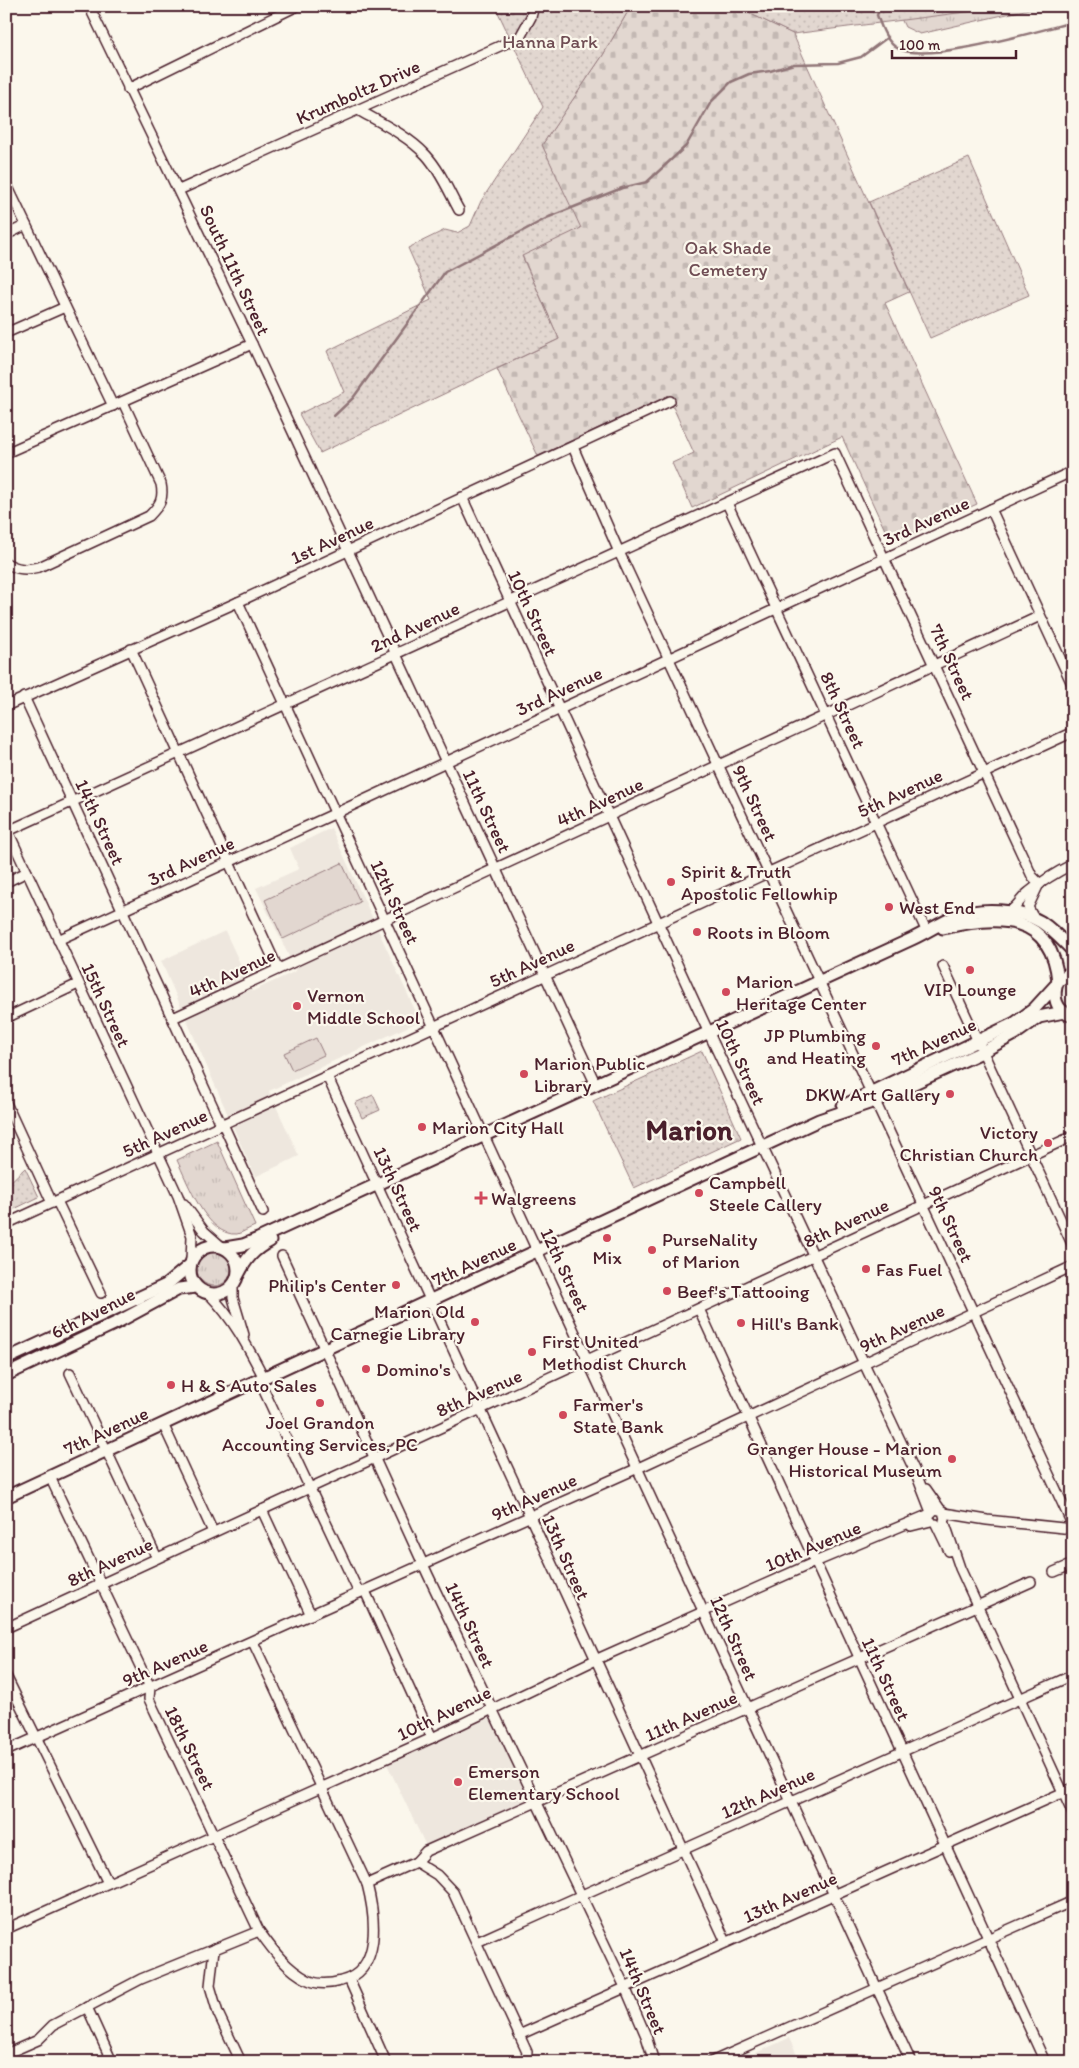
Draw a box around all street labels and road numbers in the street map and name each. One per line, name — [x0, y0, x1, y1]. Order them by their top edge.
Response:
street label: Krumboltz Drive — [292, 54, 424, 130]
street label: South 11th Street — [195, 201, 275, 339]
street label: 3rd Avenue — [879, 491, 973, 551]
street label: 1st Avenue — [287, 511, 377, 569]
street label: 10th Street — [503, 566, 563, 660]
street label: 2nd Avenue — [367, 596, 463, 658]
street label: 7th Street — [924, 620, 980, 704]
street label: 3rd Avenue — [512, 661, 606, 721]
street label: 8th Street — [815, 668, 871, 752]
street label: 9th Street — [727, 761, 783, 845]
street label: 5th Avenue — [854, 763, 946, 823]
street label: 11th Street — [458, 766, 516, 856]
street label: 4th Avenue — [553, 772, 647, 832]
street label: 14th Street — [70, 775, 130, 869]
street label: 3rd Avenue — [144, 831, 238, 891]
street label: 12th Street — [365, 856, 425, 948]
street label: 5th Avenue — [486, 933, 578, 993]
street label: 4th Avenue — [185, 943, 279, 1003]
street label: 15th Street — [76, 959, 136, 1051]
street label: 7th Avenue — [888, 1012, 980, 1072]
street label: 10th Street — [711, 1015, 771, 1109]
street label: 5th Avenue — [119, 1103, 211, 1163]
street label: 13th Street — [368, 1143, 428, 1235]
street label: 9th Street — [923, 1182, 979, 1266]
street label: 8th Avenue — [800, 1193, 892, 1253]
street label: 12th Street — [535, 1224, 595, 1316]
street label: 7th Avenue — [428, 1232, 520, 1292]
street label: 6th Avenue — [47, 1282, 139, 1344]
street label: 9th Avenue — [856, 1298, 948, 1358]
street label: 8th Avenue — [432, 1364, 526, 1422]
street label: 7th Avenue — [60, 1401, 152, 1461]
street label: 9th Avenue — [488, 1468, 580, 1526]
street label: 13th Street — [537, 1511, 595, 1603]
street label: 10th Avenue — [762, 1515, 864, 1577]
street label: 8th Avenue — [64, 1532, 156, 1592]
street label: 14th Street — [440, 1578, 500, 1672]
street label: 12th Street — [705, 1592, 763, 1684]
street label: 9th Avenue — [119, 1634, 211, 1692]
street label: 11th Street — [857, 1634, 915, 1724]
street label: 10th Avenue — [393, 1680, 495, 1746]
street label: 11th Avenue — [641, 1685, 741, 1747]
street label: 18th Street — [160, 1702, 220, 1794]
street label: 12th Avenue — [718, 1762, 818, 1824]
street label: 13th Avenue — [739, 1866, 841, 1928]
street label: 14th Street — [614, 1944, 672, 2038]

